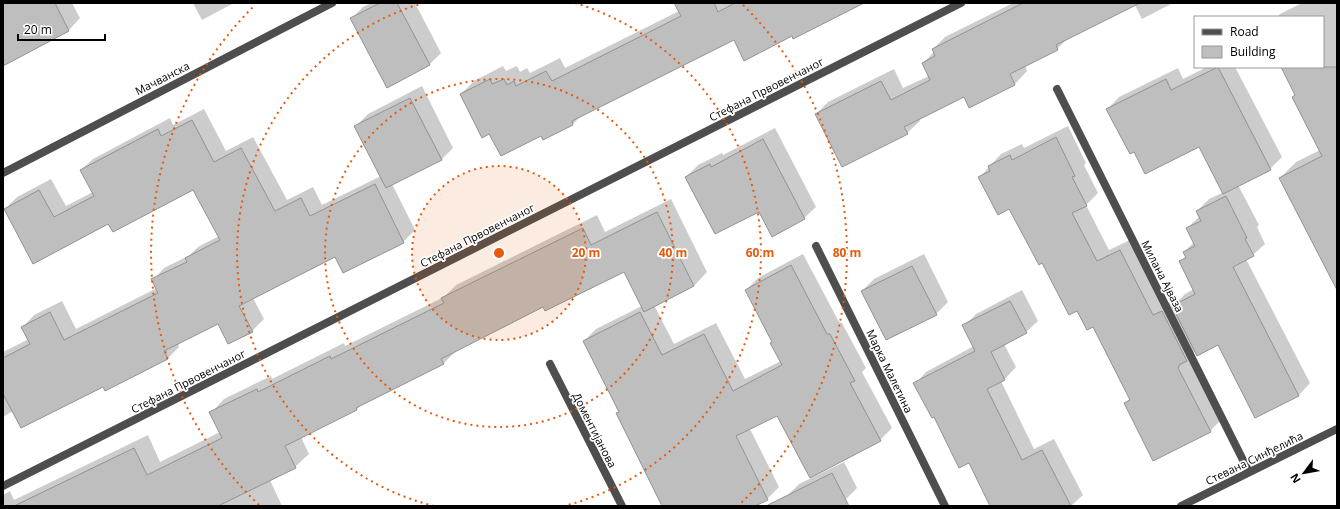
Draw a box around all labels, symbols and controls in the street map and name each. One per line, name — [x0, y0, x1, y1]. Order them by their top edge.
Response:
scale bar — [18, 16, 105, 42]
legend — [1194, 16, 1324, 68]
text: 20 m — [24, 21, 52, 38]
text: Road — [1230, 23, 1259, 40]
text: Building — [1230, 43, 1276, 60]
street label: Стефана Првовенчаног — [706, 54, 826, 124]
street label: Мачванска — [132, 58, 192, 98]
street label: Стефана Првовенчаног — [417, 200, 537, 270]
street label: Милана Ајваза — [1138, 237, 1188, 315]
text: 20 m — [572, 244, 600, 261]
text: 40 m — [659, 244, 687, 261]
text: 60 m — [746, 244, 774, 261]
text: 80 m — [833, 244, 861, 261]
centre of rings — [492, 246, 506, 260]
street label: Марка Малетина — [863, 327, 917, 415]
street label: Стефана Првовенчаног — [128, 346, 248, 416]
street label: Доментијанова — [570, 390, 620, 470]
street label: Стевана Синђелића — [1203, 428, 1305, 488]
north arrow — [1284, 453, 1324, 493]
text: N — [1286, 471, 1304, 486]

